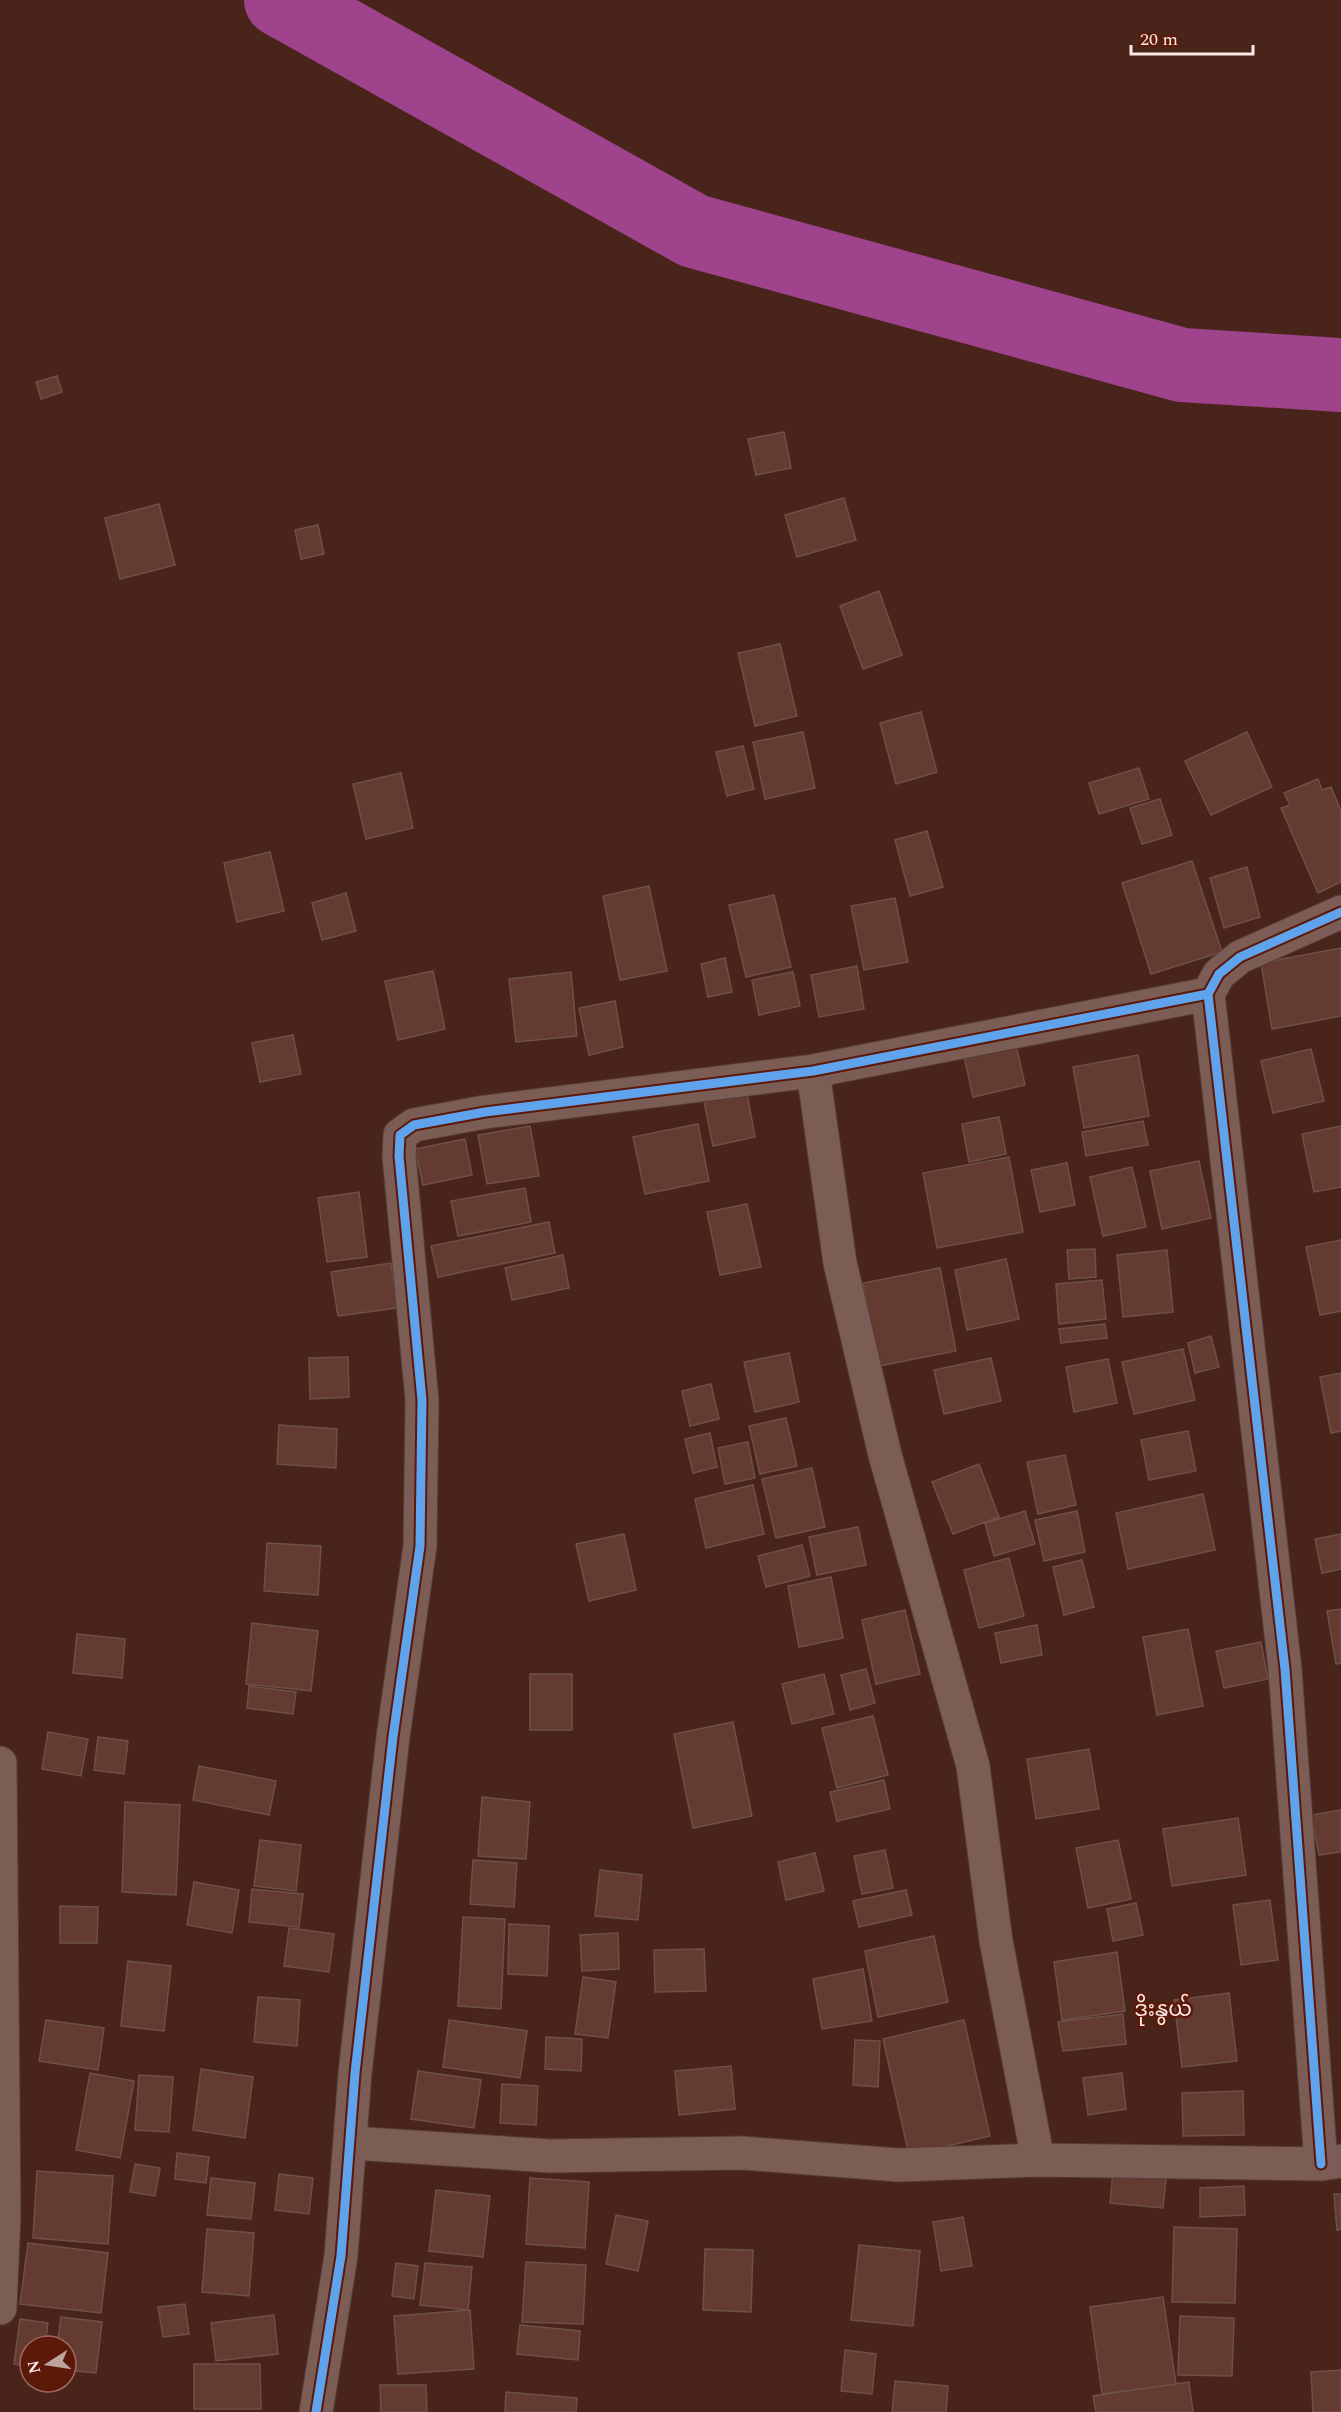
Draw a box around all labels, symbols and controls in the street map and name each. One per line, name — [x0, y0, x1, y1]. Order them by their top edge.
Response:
scale bar — [1131, 18, 1252, 56]
text: 20 m — [1140, 26, 1178, 53]
district label: ဒိုးနွယ် — [1134, 1993, 1192, 2026]
north arrow — [18, 2334, 78, 2394]
text: N — [21, 2358, 47, 2376]

